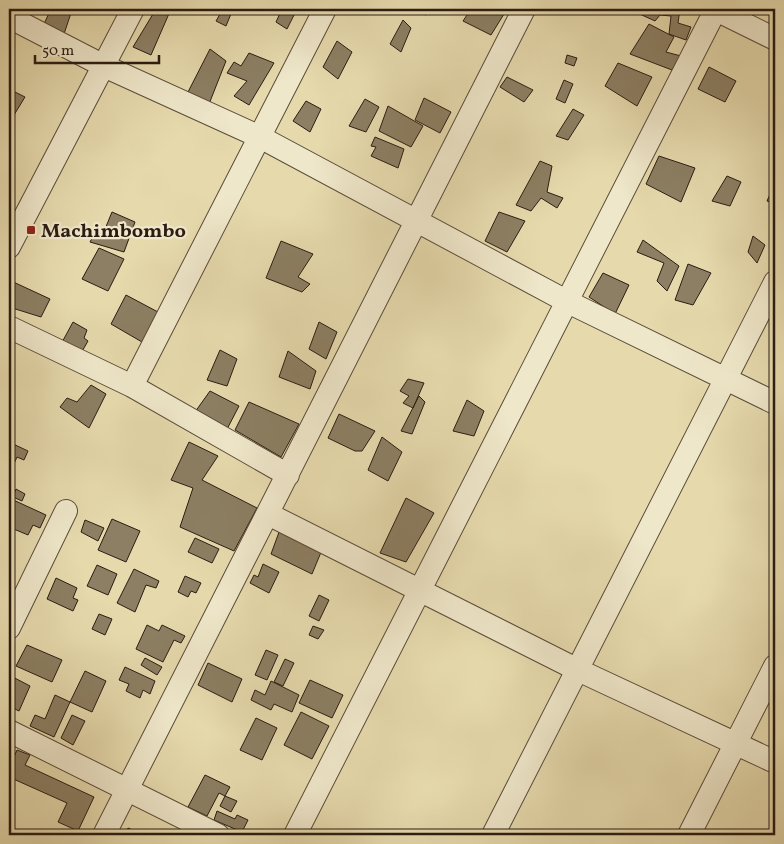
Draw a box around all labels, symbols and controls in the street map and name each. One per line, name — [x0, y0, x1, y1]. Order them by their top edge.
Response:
scale bar — [35, 32, 159, 64]
text: 50 m — [42, 41, 74, 62]
place label: Machimbombo — [41, 218, 186, 246]
marker: Machimbombo — [25, 224, 37, 236]

